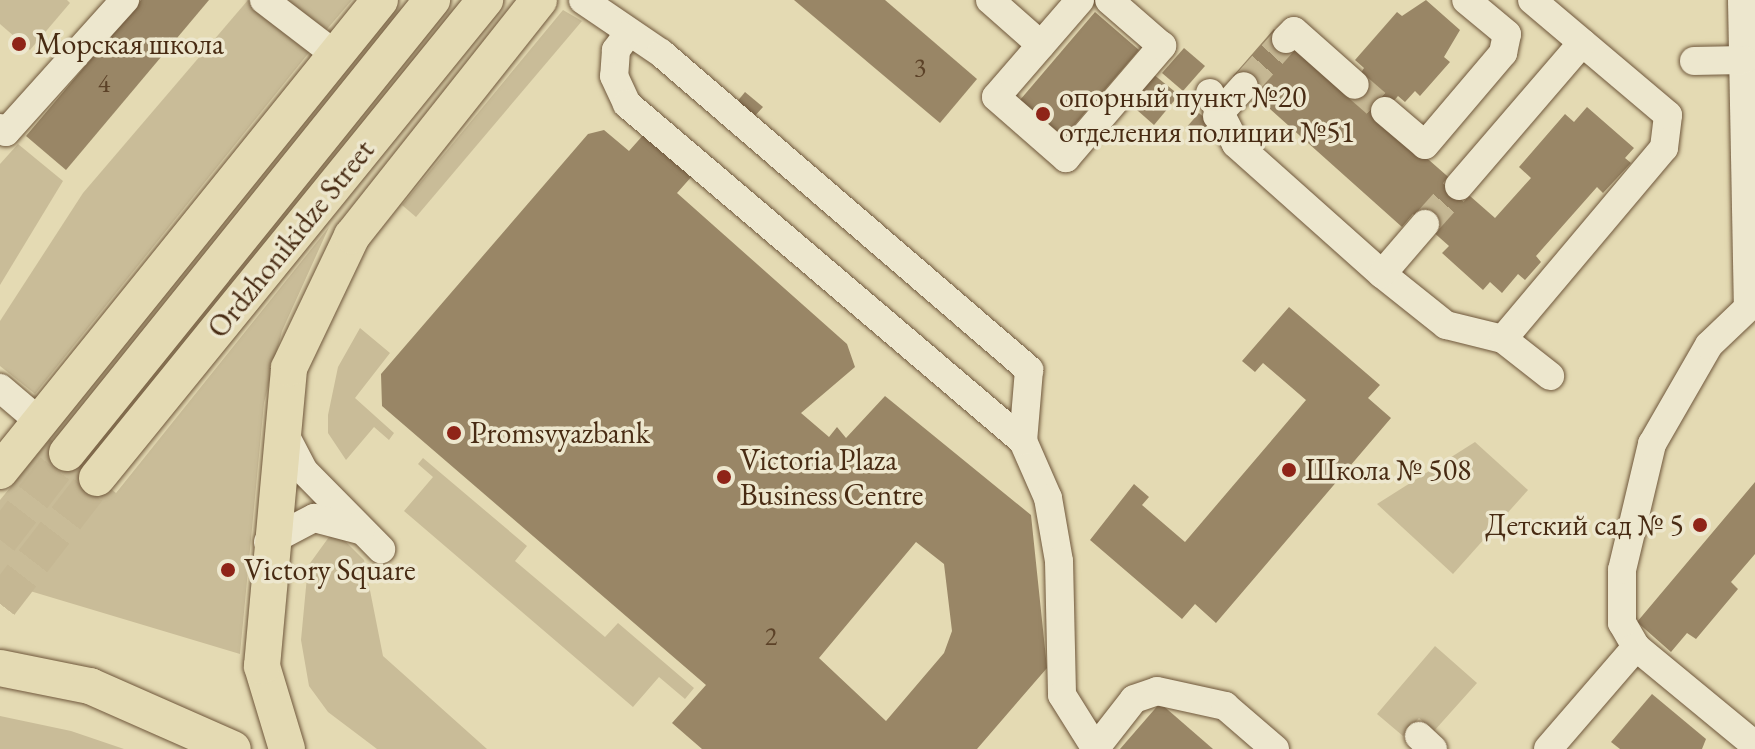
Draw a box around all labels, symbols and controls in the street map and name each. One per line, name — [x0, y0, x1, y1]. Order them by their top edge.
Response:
place label: Морская школа — [35, 26, 224, 62]
marker: Морская школа — [10, 35, 28, 53]
house number: 3 — [914, 52, 926, 84]
house number: 4 — [98, 68, 110, 100]
place label: опорный пункт №20 отделения полиции №51 — [1059, 79, 1355, 150]
marker: опорный пункт №20 отделения полиции №51 — [1034, 105, 1052, 123]
street label: Ordzhonikidze Street — [200, 133, 382, 345]
place label: Promsvyazbank — [470, 415, 650, 451]
marker: Promsvyazbank — [445, 424, 463, 442]
place label: Victoria Plaza Business Centre — [740, 442, 923, 512]
place label: Школа № 508 — [1305, 452, 1471, 488]
marker: Школа № 508 — [1280, 461, 1298, 479]
marker: Victoria Plaza Business Centre — [715, 468, 733, 486]
place label: Детский сад № 5 — [1485, 507, 1684, 543]
marker: Детский сад № 5 — [1691, 516, 1709, 534]
place label: Victory Square — [244, 552, 416, 588]
marker: Victory Square — [219, 561, 237, 579]
house number: 2 — [765, 621, 777, 653]

